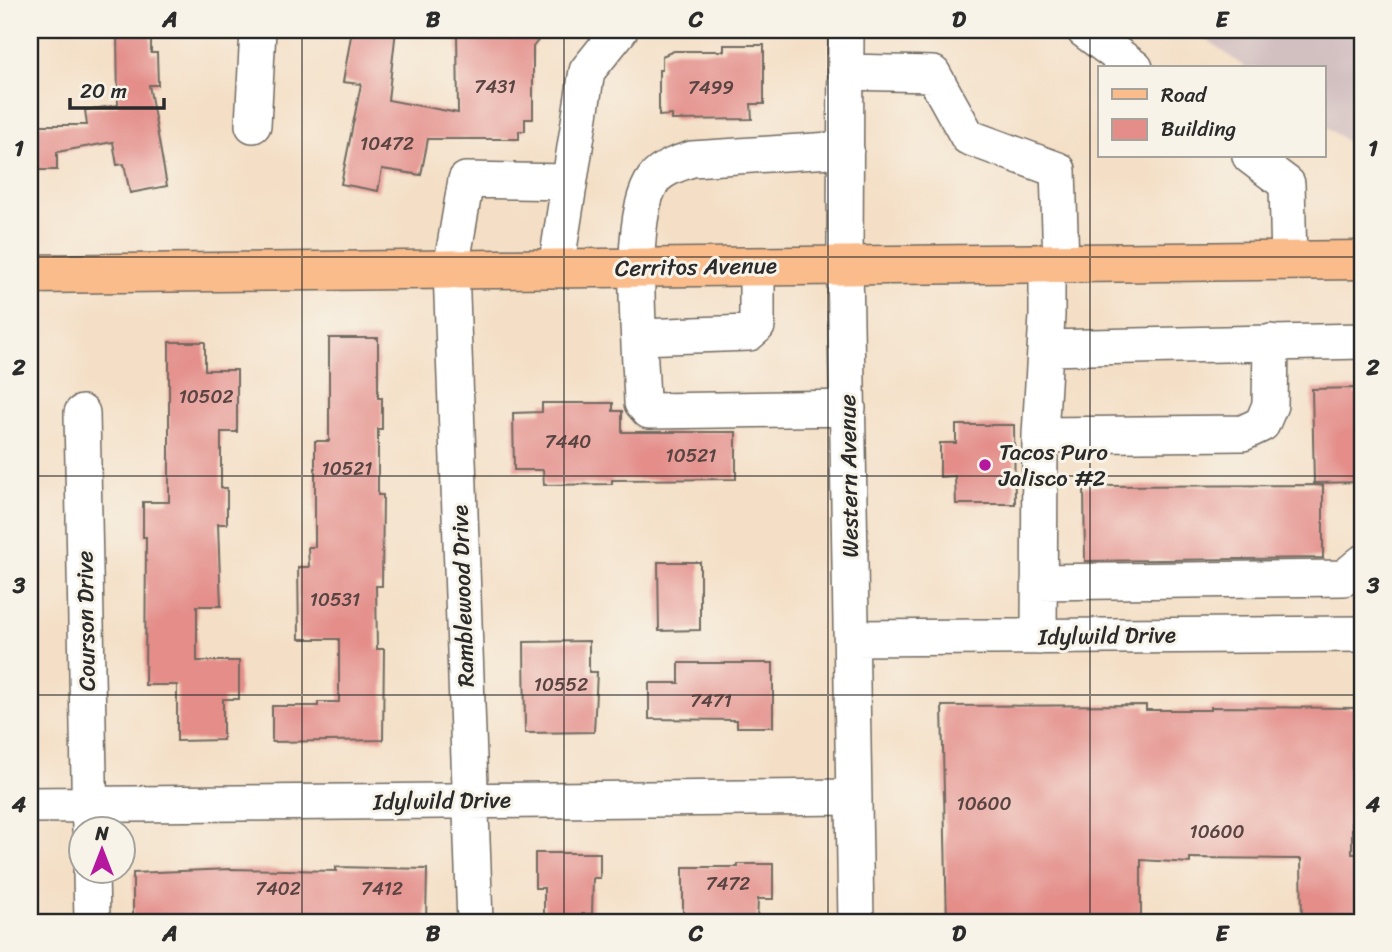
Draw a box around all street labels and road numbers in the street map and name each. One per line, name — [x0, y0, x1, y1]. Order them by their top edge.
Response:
street label: Cerritos Avenue — [615, 245, 777, 289]
street label: Western Avenue — [827, 394, 871, 558]
street label: Ramblewood Drive — [439, 504, 487, 688]
street label: Courson Drive — [64, 550, 108, 691]
street label: Idylwild Drive — [1037, 614, 1176, 658]
street label: Idylwild Drive — [372, 779, 511, 823]

